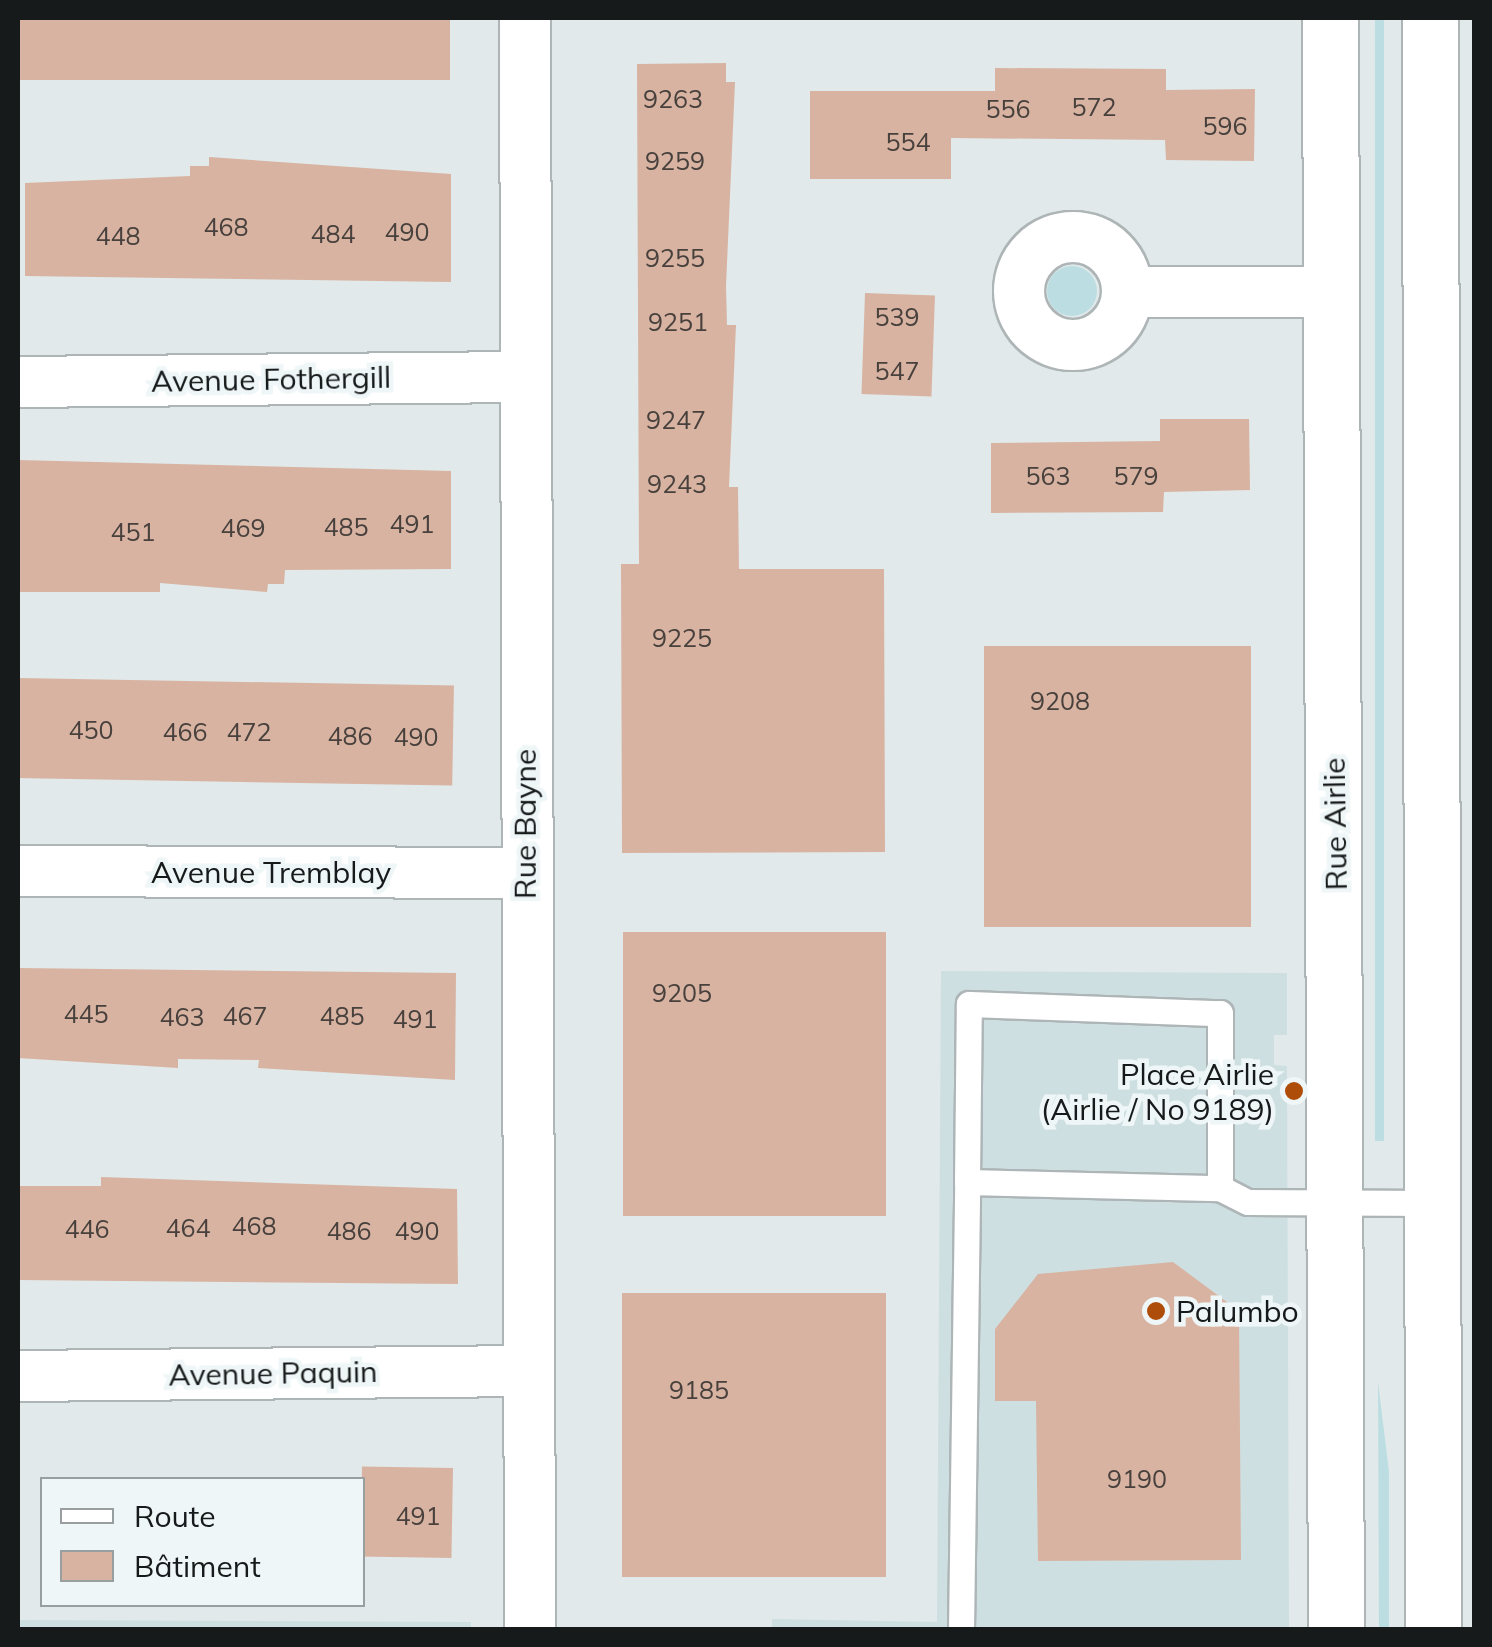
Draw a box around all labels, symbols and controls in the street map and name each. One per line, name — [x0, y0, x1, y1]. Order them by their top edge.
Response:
house number: 9263 — [643, 84, 703, 114]
house number: 572 — [1072, 92, 1116, 122]
house number: 556 — [986, 94, 1030, 124]
house number: 596 — [1203, 111, 1247, 141]
house number: 554 — [886, 127, 930, 157]
house number: 9259 — [645, 146, 705, 176]
house number: 468 — [204, 212, 248, 242]
house number: 490 — [385, 217, 429, 247]
house number: 484 — [311, 219, 355, 249]
house number: 448 — [96, 221, 140, 251]
house number: 9255 — [645, 243, 705, 273]
house number: 539 — [875, 302, 919, 332]
house number: 9251 — [648, 307, 708, 337]
house number: 547 — [875, 356, 919, 386]
street label: Avenue Fothergill — [151, 359, 391, 399]
house number: 9247 — [646, 405, 706, 435]
house number: 563 — [1026, 461, 1070, 491]
house number: 579 — [1114, 461, 1158, 491]
house number: 9243 — [647, 469, 707, 499]
house number: 491 — [390, 509, 434, 539]
house number: 485 — [324, 512, 368, 542]
house number: 469 — [221, 513, 265, 543]
house number: 451 — [111, 517, 155, 547]
house number: 9225 — [652, 623, 712, 653]
house number: 9208 — [1030, 686, 1090, 716]
house number: 450 — [69, 715, 113, 745]
house number: 466 — [163, 717, 207, 747]
house number: 472 — [227, 717, 271, 747]
house number: 486 — [328, 721, 372, 751]
house number: 490 — [394, 722, 438, 752]
street label: Rue Bayne — [507, 749, 543, 899]
street label: Rue Airlie — [1316, 757, 1354, 891]
street label: Avenue Tremblay — [151, 854, 391, 890]
house number: 9205 — [652, 978, 712, 1008]
house number: 445 — [64, 999, 108, 1029]
house number: 467 — [223, 1001, 267, 1031]
house number: 485 — [320, 1001, 364, 1031]
house number: 463 — [160, 1002, 204, 1032]
house number: 491 — [393, 1004, 437, 1034]
place label: Place Airlie (Airlie / No 9189) — [1041, 1056, 1274, 1126]
marker: Place Airlie (Airlie / No 9189) — [1283, 1080, 1305, 1102]
house number: 468 — [232, 1211, 276, 1241]
house number: 464 — [166, 1213, 210, 1243]
house number: 446 — [65, 1214, 109, 1244]
house number: 486 — [327, 1216, 371, 1246]
house number: 490 — [395, 1216, 439, 1246]
place label: Palumbo — [1176, 1293, 1299, 1329]
marker: Palumbo — [1145, 1300, 1167, 1322]
street label: Avenue Paquin — [168, 1353, 378, 1393]
house number: 9185 — [669, 1375, 729, 1405]
house number: 9190 — [1107, 1464, 1167, 1494]
legend — [40, 1477, 365, 1607]
text: Route — [134, 1497, 216, 1535]
house number: 491 — [396, 1501, 440, 1531]
text: Bâtiment — [134, 1547, 261, 1585]

